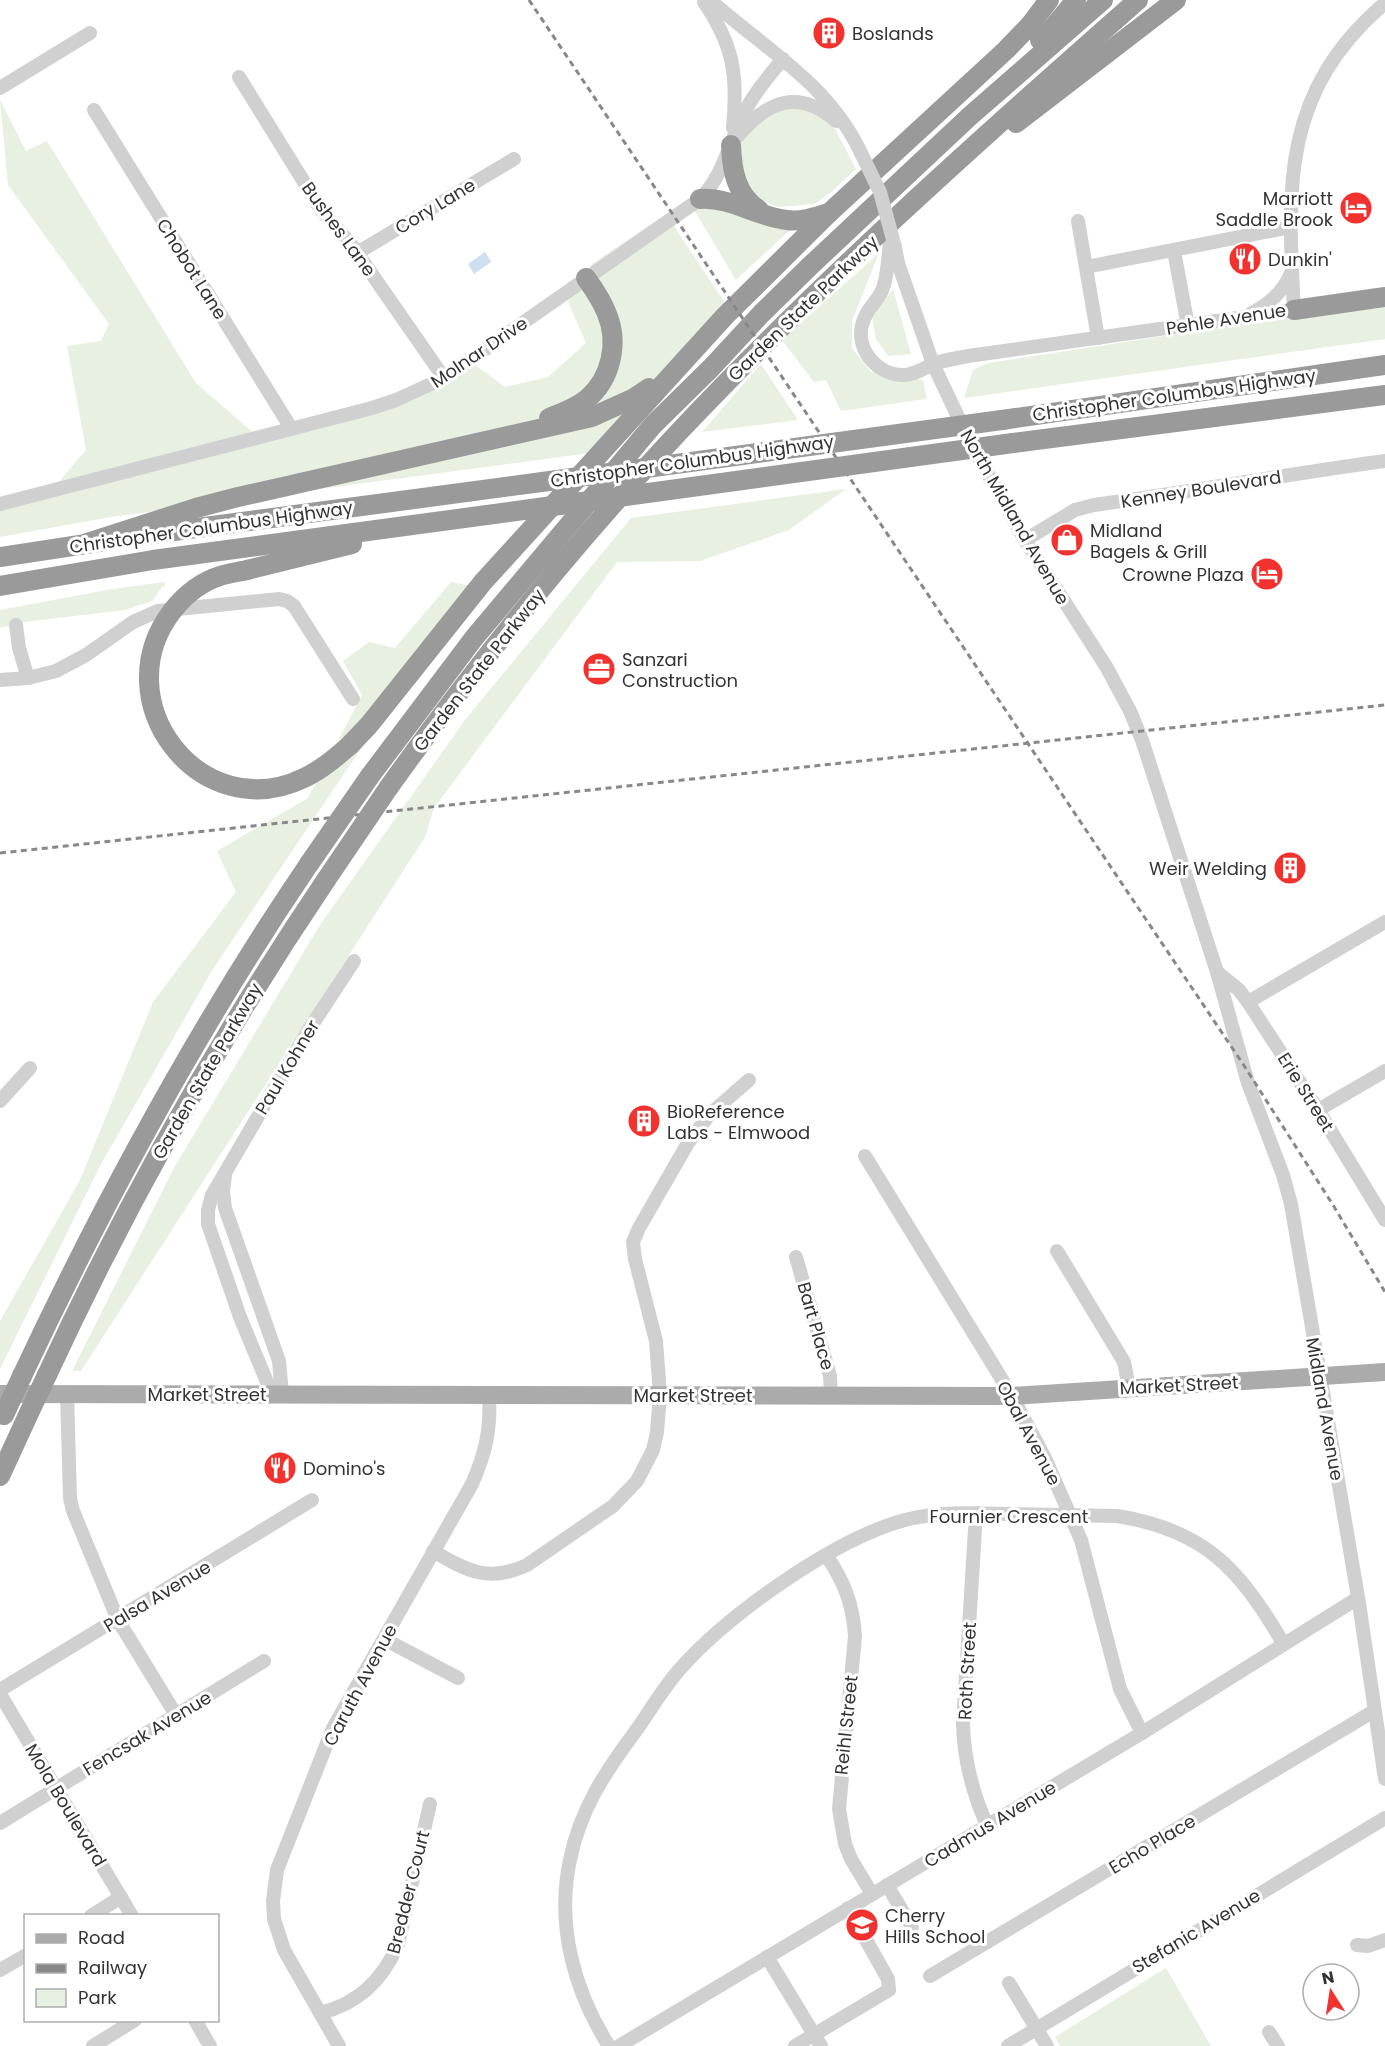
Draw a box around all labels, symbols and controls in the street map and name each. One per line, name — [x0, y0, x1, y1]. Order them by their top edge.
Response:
building icon: Boslands — [811, 15, 847, 51]
place label: Boslands — [852, 21, 934, 46]
street label: Cory Lane — [390, 172, 480, 240]
street label: Bushes Lane — [296, 177, 382, 281]
place label: Marriott Saddle Brook — [1215, 186, 1334, 232]
hotel icon: Marriott Saddle Brook — [1338, 190, 1374, 226]
street label: Chobot Lane — [151, 214, 233, 324]
street label: Garden State Parkway — [722, 230, 884, 386]
restaurant icon: Dunkin' — [1227, 241, 1263, 277]
place label: Dunkin' — [1268, 247, 1332, 272]
street label: Pehle Avenue — [1164, 297, 1288, 341]
street label: Molnar Drive — [426, 310, 532, 394]
street label: Christopher Columbus Highway — [1031, 363, 1317, 427]
street label: North Midland Avenue — [955, 425, 1075, 609]
street label: Christopher Columbus Highway — [549, 429, 835, 493]
street label: Kenney Boulevard — [1119, 464, 1283, 514]
street label: Christopher Columbus Highway — [68, 495, 354, 559]
place label: Midland Bagels & Grill — [1090, 518, 1207, 564]
shop icon: Midland Bagels & Grill — [1049, 522, 1085, 558]
hotel icon: Crowne Plaza — [1249, 556, 1285, 592]
place label: Crowne Plaza — [1122, 562, 1244, 587]
street label: Garden State Parkway — [408, 584, 550, 756]
place label: Sanzari Construction — [622, 647, 738, 693]
office icon: Sanzari Construction — [581, 651, 617, 687]
building icon: Weir Welding — [1272, 850, 1308, 886]
place label: Weir Welding — [1149, 856, 1267, 881]
street label: Garden State Parkway — [146, 978, 268, 1164]
street label: Paul Kohner — [249, 1015, 325, 1119]
street label: Erie Street — [1272, 1048, 1340, 1136]
place label: BioReference Labs - Elmwood — [667, 1099, 810, 1145]
building icon: BioReference Labs - Elmwood — [626, 1103, 662, 1139]
street label: Bart Place — [792, 1279, 840, 1373]
street label: Midland Avenue — [1300, 1336, 1350, 1482]
street label: Market Street — [1119, 1369, 1239, 1401]
street label: Obal Avenue — [991, 1376, 1067, 1490]
street label: Market Street — [148, 1382, 266, 1407]
street label: Market Street — [634, 1383, 752, 1408]
restaurant icon: Domino's — [262, 1450, 298, 1486]
place label: Domino's — [303, 1456, 386, 1481]
street label: Fournier Crescent — [930, 1504, 1088, 1529]
street label: Palsa Avenue — [99, 1554, 215, 1638]
street label: Caruth Avenue — [317, 1620, 403, 1750]
street label: Roth Street — [952, 1621, 982, 1721]
street label: Reihl Street — [828, 1674, 864, 1776]
street label: Fencsak Avenue — [78, 1685, 216, 1781]
street label: Mola Boulevard — [19, 1739, 113, 1871]
street label: Cadmus Avenue — [919, 1775, 1061, 1873]
street label: Echo Place — [1104, 1808, 1200, 1880]
street label: Bredder Court — [381, 1828, 435, 1956]
street label: Stefanic Avenue — [1127, 1883, 1265, 1979]
place label: Cherry Hills School — [885, 1903, 985, 1949]
school or university icon: Cherry Hills School — [844, 1907, 880, 1943]
legend — [24, 1914, 219, 2022]
text: Road — [78, 1925, 125, 1950]
text: Railway — [78, 1955, 147, 1980]
north arrow — [1301, 1962, 1361, 2022]
text: N — [1320, 1965, 1336, 1990]
text: Park — [78, 1985, 117, 2010]

